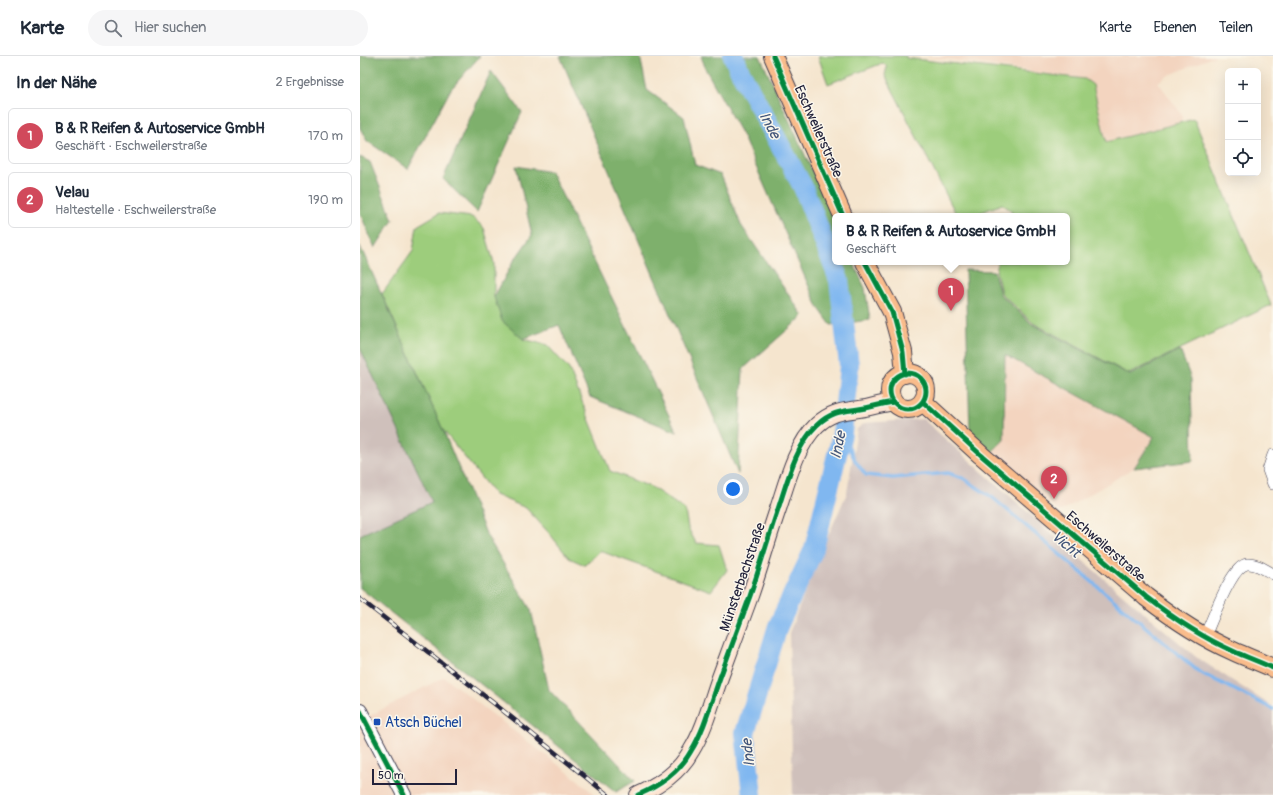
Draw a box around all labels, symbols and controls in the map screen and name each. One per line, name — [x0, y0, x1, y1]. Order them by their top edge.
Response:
search box — [88, 10, 368, 46]
text: Karte — [20, 16, 64, 40]
icon: search — [102, 17, 124, 39]
text: Hier suchen — [134, 18, 206, 37]
text: Karte — [1099, 19, 1132, 36]
text: Ebenen — [1154, 19, 1197, 36]
text: Teilen — [1219, 19, 1253, 36]
map controls — [1225, 68, 1261, 176]
button: + — [1225, 68, 1261, 104]
text: In der Nähe — [16, 72, 97, 93]
text: 2 Ergebnisse — [275, 74, 344, 90]
street label: Eschweilerstraße — [791, 82, 847, 180]
button: − — [1225, 104, 1261, 140]
water label: Inde — [755, 109, 785, 143]
text: B & R Reifen & Autoservice GmbH — [55, 119, 265, 138]
text: 1 — [27, 128, 33, 144]
text: 170 m — [308, 128, 343, 144]
text: Geschäft · Eschweilerstraße — [55, 138, 207, 154]
button: locate — [1225, 140, 1261, 176]
text: Velau — [55, 183, 89, 202]
text: 2 — [26, 192, 34, 208]
text: 190 m — [308, 192, 343, 208]
text: Haltestelle · Eschweilerstraße — [55, 202, 216, 218]
popup — [832, 213, 1070, 265]
text: B & R Reifen & Autoservice GmbH — [846, 222, 1056, 241]
text: Geschäft — [846, 241, 896, 257]
pin: 1 — [938, 278, 964, 311]
water label: Inde — [826, 428, 851, 461]
pin: 2 — [1041, 466, 1067, 499]
your location — [723, 479, 743, 499]
street label: Eschweilerstraße — [1063, 507, 1149, 585]
street label: Münsterbachstraße — [716, 521, 769, 634]
water label: Vicht — [1047, 527, 1086, 563]
place label: Atsch Büchel — [385, 714, 462, 731]
marker: Atsch Büchel — [372, 717, 382, 727]
water label: Inde — [737, 737, 759, 768]
scale bar — [372, 767, 457, 786]
text: 50 m — [378, 769, 404, 782]

